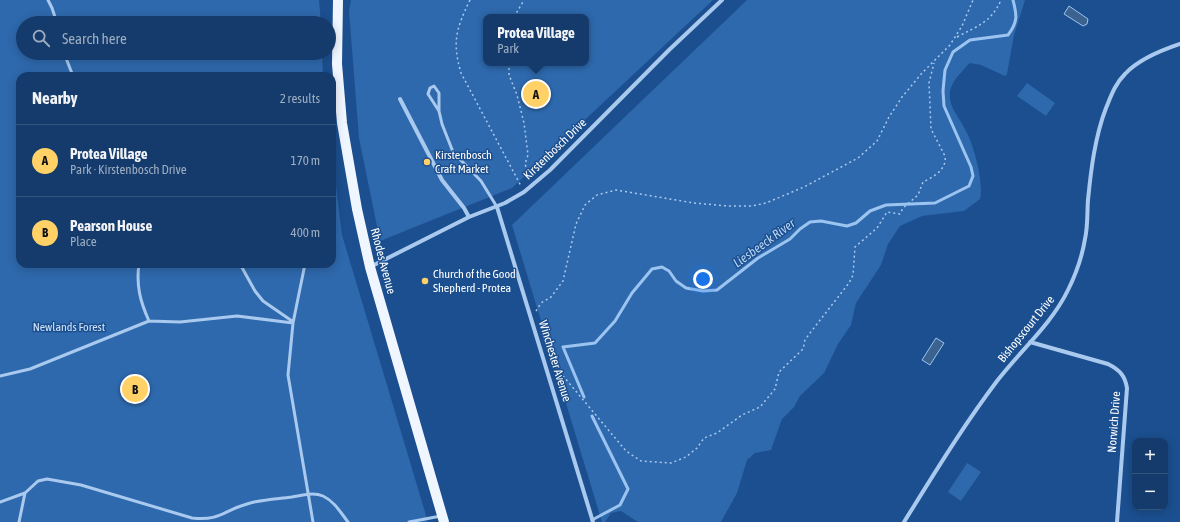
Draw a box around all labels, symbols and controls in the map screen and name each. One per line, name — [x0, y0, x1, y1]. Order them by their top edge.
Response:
popup — [483, 14, 589, 66]
search box — [16, 16, 336, 60]
text: Protea Village — [497, 24, 575, 41]
icon: search — [30, 27, 52, 49]
text: Search here — [62, 30, 127, 47]
text: Park — [497, 41, 519, 56]
pin: A — [523, 79, 549, 109]
text: Nearby — [32, 88, 78, 108]
text: 2 results — [280, 91, 320, 106]
street label: Kirstenbosch Drive — [521, 116, 589, 182]
text: Protea Village — [70, 145, 148, 162]
place label: Kirstenbosch Craft Market — [435, 148, 492, 176]
text: A — [42, 153, 48, 168]
text: 170 m — [291, 153, 320, 168]
marker: Kirstenbosch Craft Market — [422, 157, 432, 167]
text: Park · Kirstenbosch Drive — [70, 162, 187, 177]
water label: Liesbeeck River — [730, 215, 799, 270]
text: Pearson House — [70, 217, 152, 234]
text: B — [42, 225, 48, 240]
text: 400 m — [291, 225, 320, 240]
street label: Rhodes Avenue — [367, 226, 399, 296]
text: Place — [70, 234, 97, 249]
place label: Church of the Good Shepherd - Protea — [433, 267, 516, 295]
your location — [693, 269, 713, 289]
marker: Church of the Good Shepherd - Protea — [420, 276, 430, 286]
street label: Bishopscourt Drive — [995, 293, 1057, 365]
street label: Winchester Avenue — [536, 319, 574, 403]
park label: Newlands Forest — [33, 320, 106, 334]
pin: B — [122, 374, 148, 404]
street label: Norwich Drive — [1105, 391, 1123, 453]
map controls — [1132, 438, 1168, 510]
button: + — [1132, 438, 1168, 474]
button: − — [1132, 474, 1168, 510]

